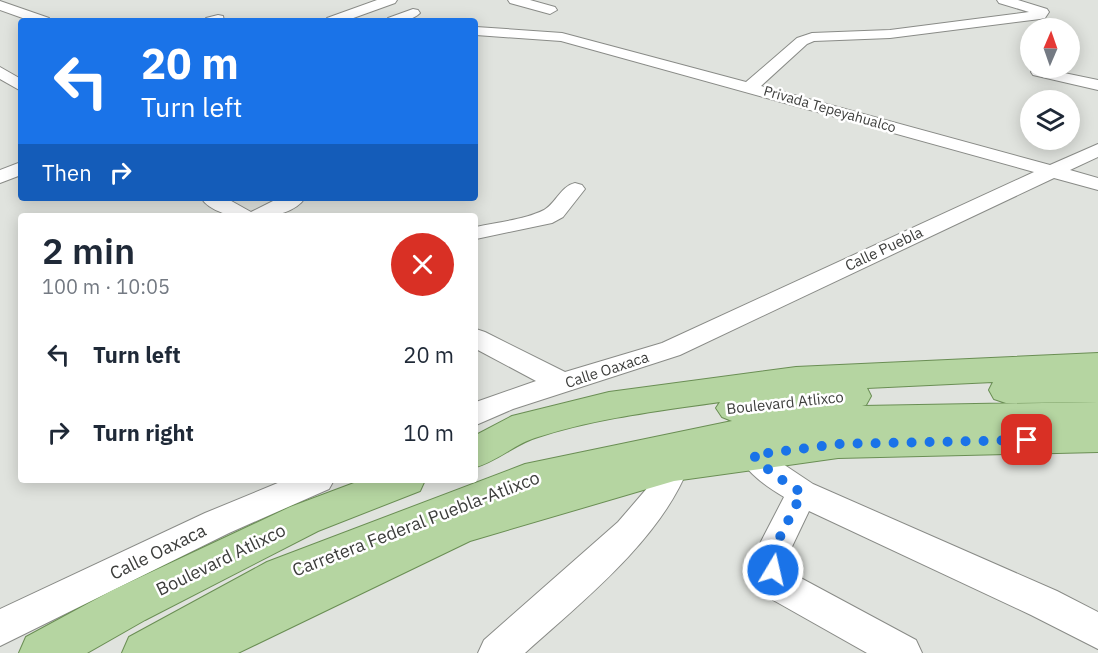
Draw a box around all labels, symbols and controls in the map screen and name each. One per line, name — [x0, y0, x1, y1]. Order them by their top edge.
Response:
north arrow — [1020, 18, 1080, 78]
map controls — [1020, 18, 1080, 150]
text: 20 m — [141, 36, 239, 91]
icon: left — [42, 42, 120, 120]
street label: Privada Tepeyahualco — [762, 81, 898, 137]
text: Turn left — [141, 89, 242, 124]
button: layers — [1020, 90, 1080, 150]
icon: right — [104, 156, 137, 189]
text: Then — [42, 158, 92, 187]
street label: Calle Puebla — [842, 222, 926, 275]
text: 2 min — [42, 227, 135, 274]
button: close — [391, 233, 454, 296]
text: 100 m · 10:05 — [42, 273, 170, 300]
icon: left — [42, 338, 75, 371]
text: Turn left — [93, 340, 181, 369]
text: 20 m — [403, 340, 454, 369]
street label: Calle Oaxaca — [563, 347, 651, 392]
street label: Boulevard Atlixco — [725, 387, 845, 418]
pin — [1001, 414, 1052, 465]
icon: right — [42, 416, 75, 449]
text: Turn right — [93, 418, 194, 447]
text: 10 m — [403, 418, 454, 447]
icon: arrive — [1010, 423, 1043, 456]
street label: Carretera Federal Puebla-Atlixco — [289, 466, 543, 581]
street label: Calle Oaxaca — [106, 518, 210, 585]
street label: Boulevard Atlixco — [152, 518, 289, 601]
position arrow — [741, 538, 805, 602]

